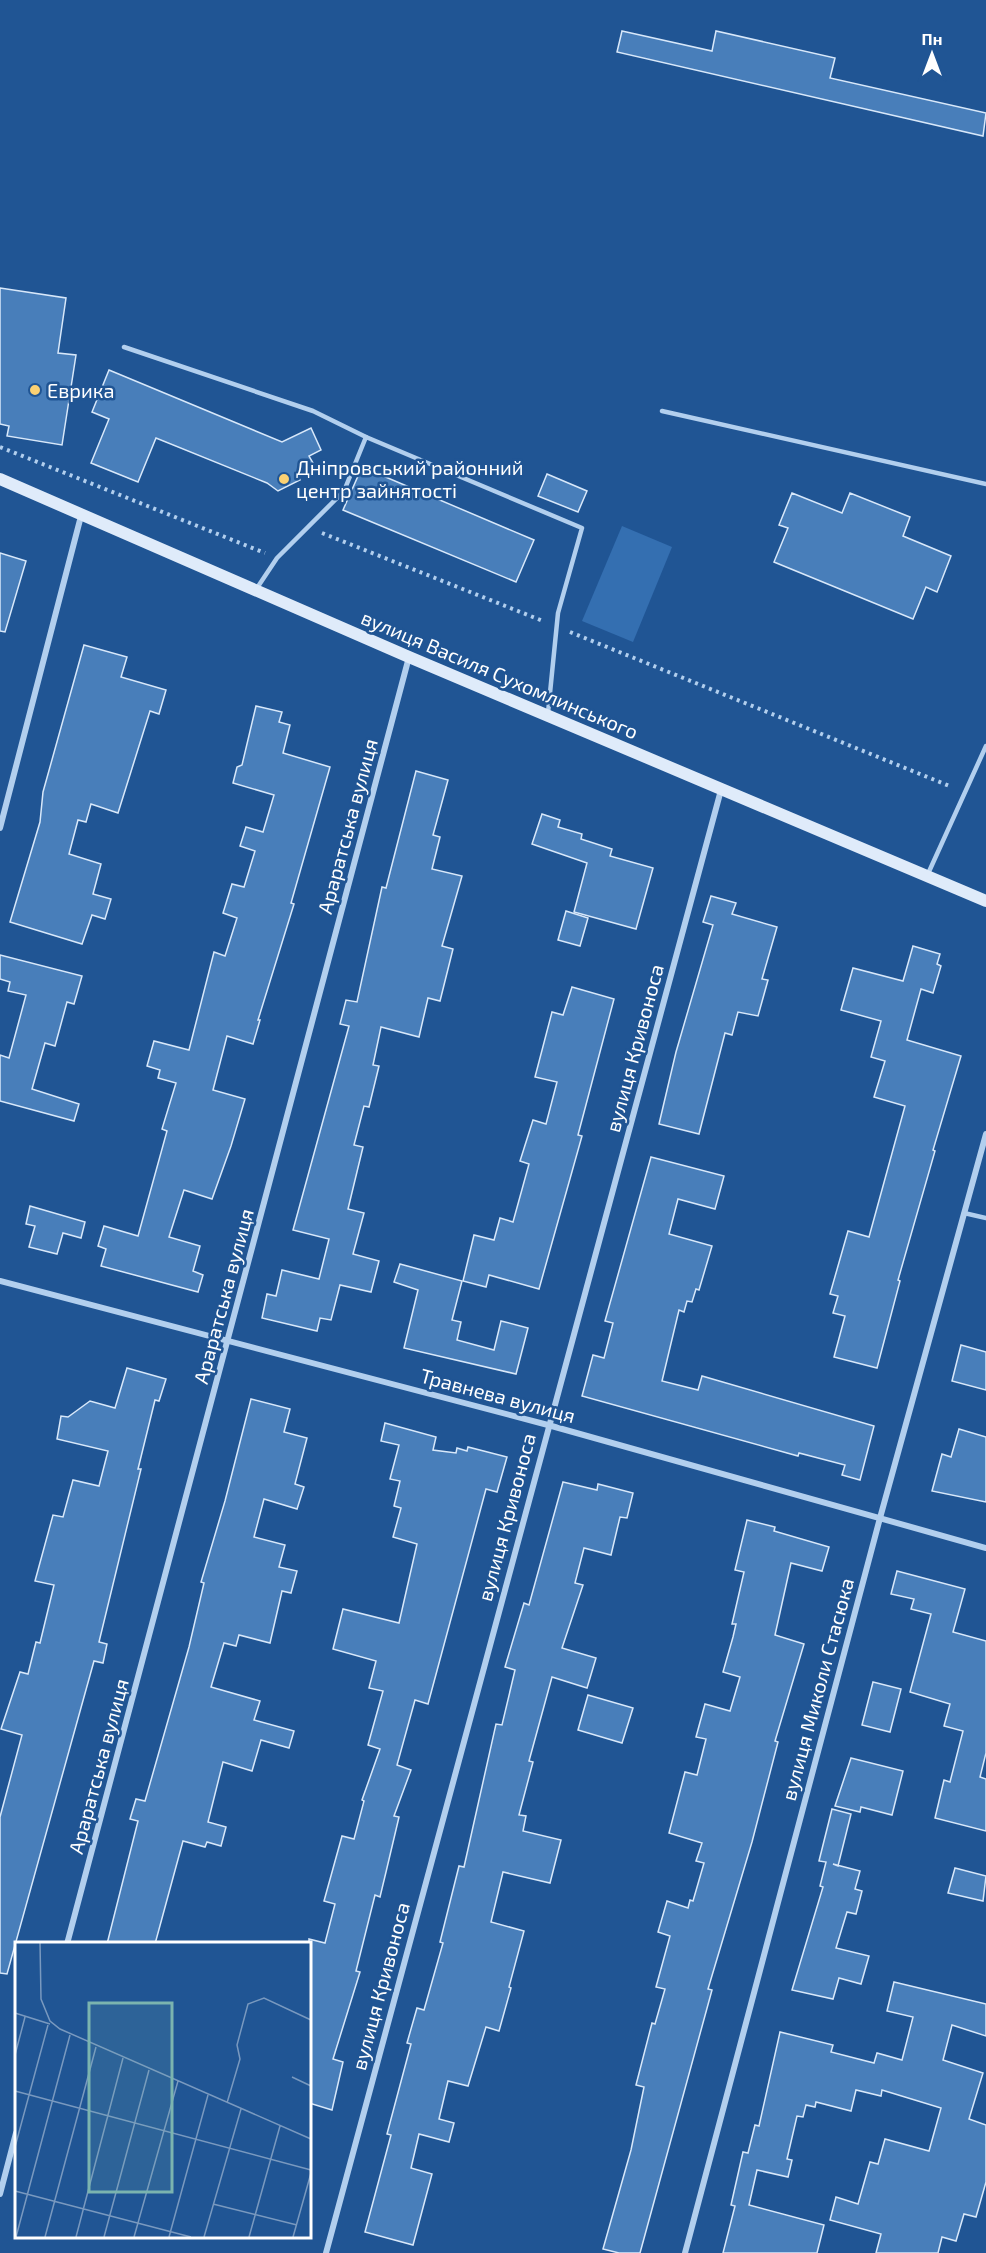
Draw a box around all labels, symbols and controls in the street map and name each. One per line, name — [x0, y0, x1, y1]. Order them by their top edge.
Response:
north arrow — [902, 24, 962, 84]
text: Пн — [922, 29, 942, 48]
place label: Еврика — [47, 378, 114, 402]
marker: Еврика — [28, 383, 42, 397]
place label: Дніпровський районний центр зайнятості — [296, 455, 524, 502]
marker: Дніпровський районний центр зайнятості — [277, 472, 291, 486]
street label: вулиця Василя Сухомлинського — [357, 605, 642, 744]
street label: Араратська вулиця — [312, 736, 383, 917]
street label: вулиця Кривоноса — [600, 961, 669, 1135]
street label: Араратська вулиця — [188, 1206, 259, 1387]
street label: Травнева вулиця — [418, 1363, 578, 1428]
street label: вулиця Кривоноса — [472, 1430, 541, 1604]
street label: вулиця Миколи Стасюка — [776, 1575, 859, 1803]
street label: Араратська вулиця — [63, 1676, 134, 1857]
street label: вулиця Кривоноса — [346, 1899, 415, 2073]
inset map — [15, 1942, 310, 2238]

